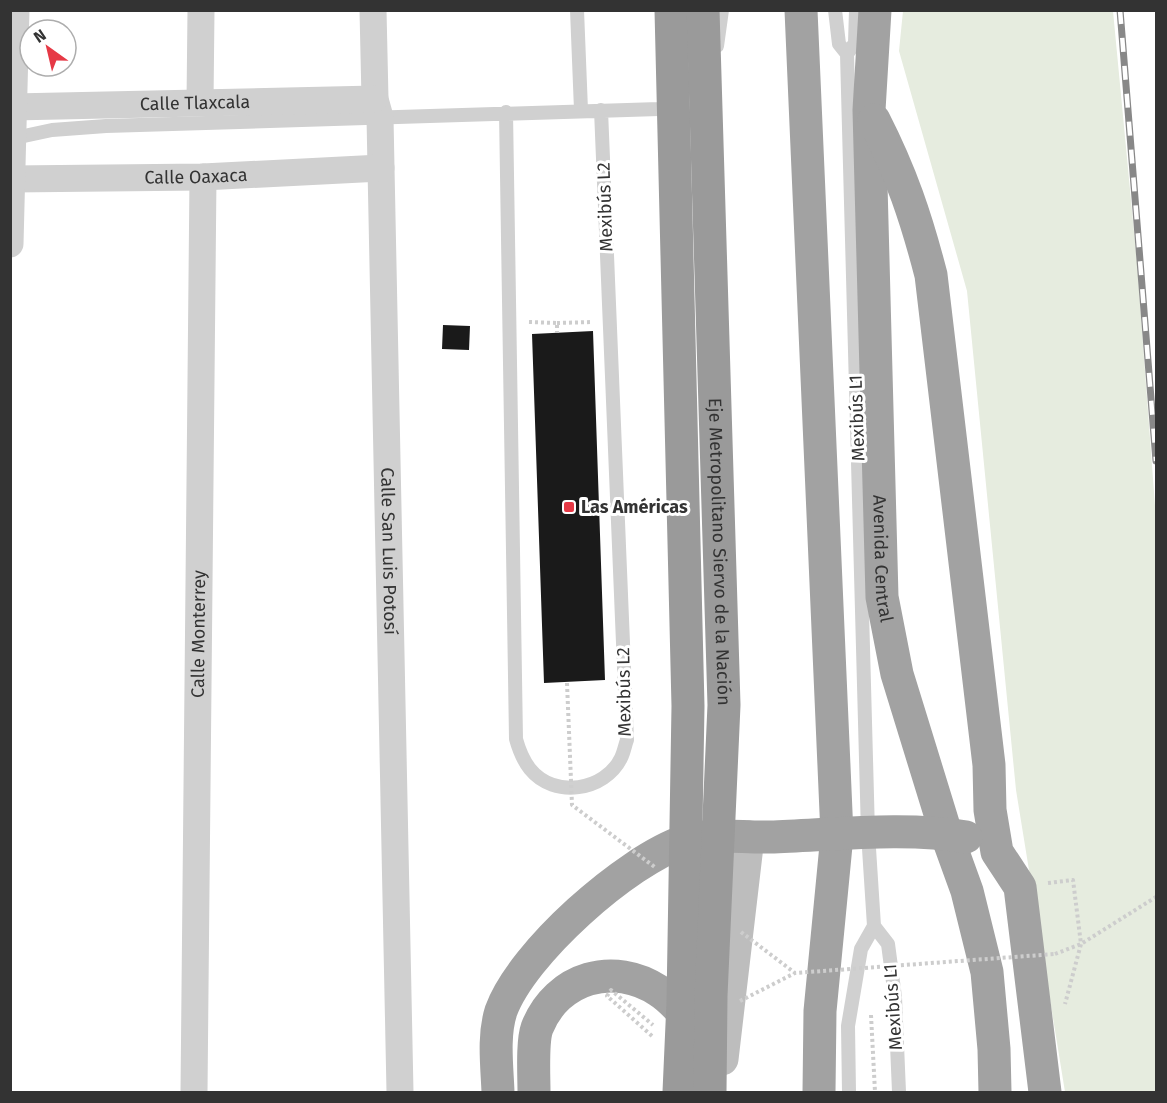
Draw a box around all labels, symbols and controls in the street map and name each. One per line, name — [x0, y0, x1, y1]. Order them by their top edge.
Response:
north arrow — [18, 18, 78, 78]
text: N — [30, 25, 50, 47]
street label: Calle Tlaxcala — [140, 91, 250, 115]
street label: Mexibús L2 — [592, 162, 618, 252]
street label: Calle Oaxaca — [144, 164, 248, 189]
street label: Mexibús L1 — [844, 374, 870, 462]
street label: Eje Metropolitano Siervo de la Nación — [704, 398, 735, 706]
street label: Calle San Luis Potosí — [376, 467, 402, 635]
street label: Avenida Central — [868, 495, 898, 624]
place label: Las Américas — [581, 496, 688, 518]
marker: Las Américas — [562, 500, 576, 514]
street label: Calle Monterrey — [187, 570, 210, 698]
street label: Mexibús L2 — [612, 647, 636, 737]
street label: Mexibús L1 — [879, 963, 907, 1051]

